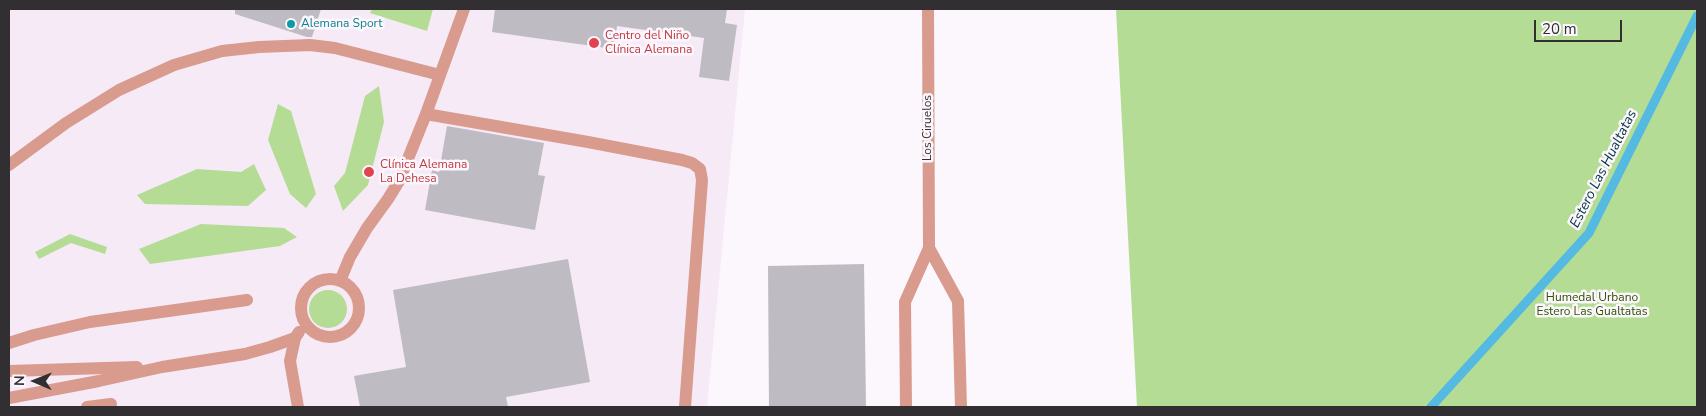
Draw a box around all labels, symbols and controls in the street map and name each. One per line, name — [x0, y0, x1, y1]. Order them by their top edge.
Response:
scale bar — [1536, 10, 1624, 42]
place label: Alemana Sport — [301, 17, 382, 31]
marker: Alemana Sport — [285, 18, 297, 30]
text: 20 m — [1542, 19, 1577, 39]
place label: Centro del Niño Clínica Alemana — [605, 29, 692, 57]
marker: Centro del Niño Clínica Alemana — [587, 36, 601, 50]
street label: Los Ciruelos — [921, 95, 935, 161]
water label: Estero Las Hualtatas — [1567, 107, 1641, 231]
place label: Clínica Alemana La Dehesa — [380, 158, 467, 186]
marker: Clínica Alemana La Dehesa — [362, 165, 376, 179]
park label: Humedal Urbano Estero Las Gualtatas — [1537, 291, 1647, 319]
north arrow — [10, 356, 60, 406]
text: N — [10, 375, 29, 386]

